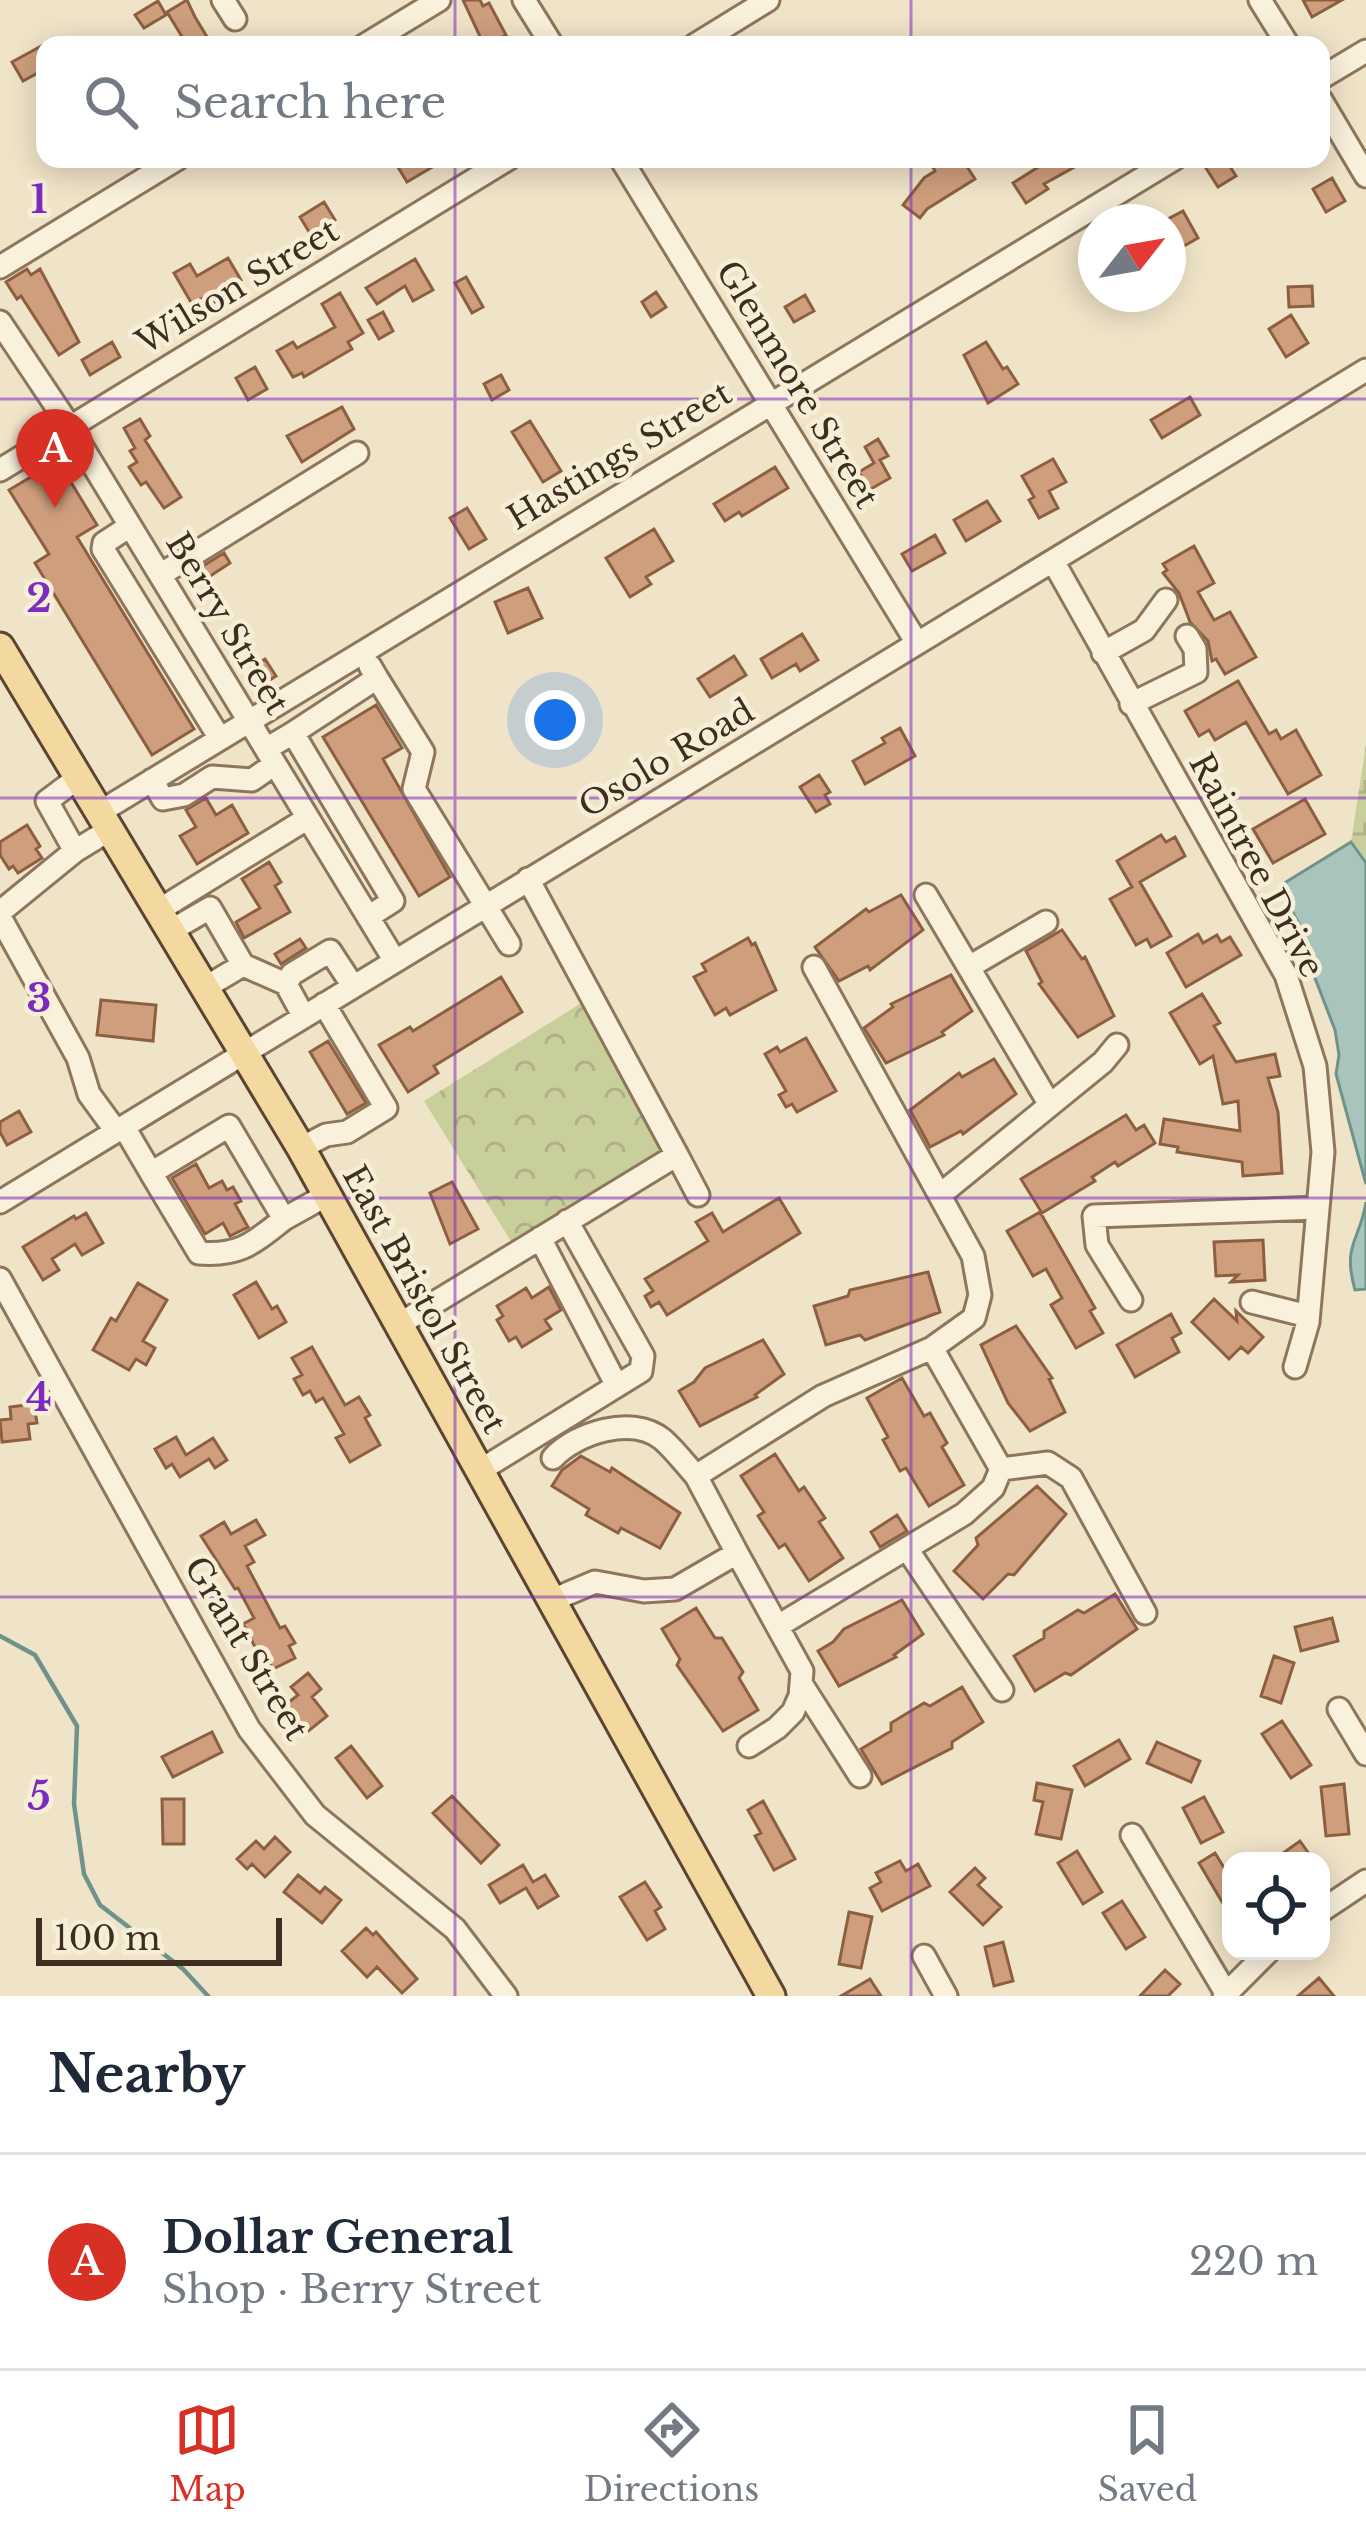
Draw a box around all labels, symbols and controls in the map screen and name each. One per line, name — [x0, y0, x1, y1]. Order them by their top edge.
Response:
search box — [36, 36, 1330, 168]
icon: search — [78, 69, 144, 135]
text: Search here — [174, 74, 446, 130]
text: 1 — [30, 175, 48, 224]
north arrow — [1078, 204, 1186, 312]
street label: Wilson Street — [128, 210, 346, 363]
street label: Glenmore Street — [708, 253, 888, 516]
street label: Hastings Street — [500, 372, 739, 538]
pin: A — [16, 409, 94, 508]
street label: Berry Street — [157, 525, 298, 722]
text: 2 — [26, 574, 52, 623]
your location — [525, 690, 585, 750]
street label: Osolo Road — [571, 690, 761, 827]
street label: Raintree Drive — [1180, 746, 1333, 984]
text: 3 — [27, 974, 51, 1023]
street label: East Bristol Street — [334, 1158, 515, 1441]
text: 4 — [26, 1373, 52, 1422]
street label: Grant Street — [176, 1549, 318, 1748]
text: 5 — [27, 1772, 51, 1821]
map controls — [1222, 1852, 1330, 1960]
button: locate — [1222, 1852, 1330, 1960]
scale bar — [36, 1912, 282, 1965]
text: 100 m — [54, 1918, 161, 1959]
text: Nearby — [48, 2043, 245, 2106]
text: Dollar General — [162, 2209, 513, 2265]
text: A — [71, 2237, 103, 2286]
text: 220 m — [1189, 2237, 1318, 2286]
text: Shop · Berry Street — [162, 2265, 541, 2314]
tab: Map — [169, 2397, 246, 2510]
tab: Directions — [584, 2397, 759, 2510]
tab: Saved — [1097, 2397, 1197, 2510]

